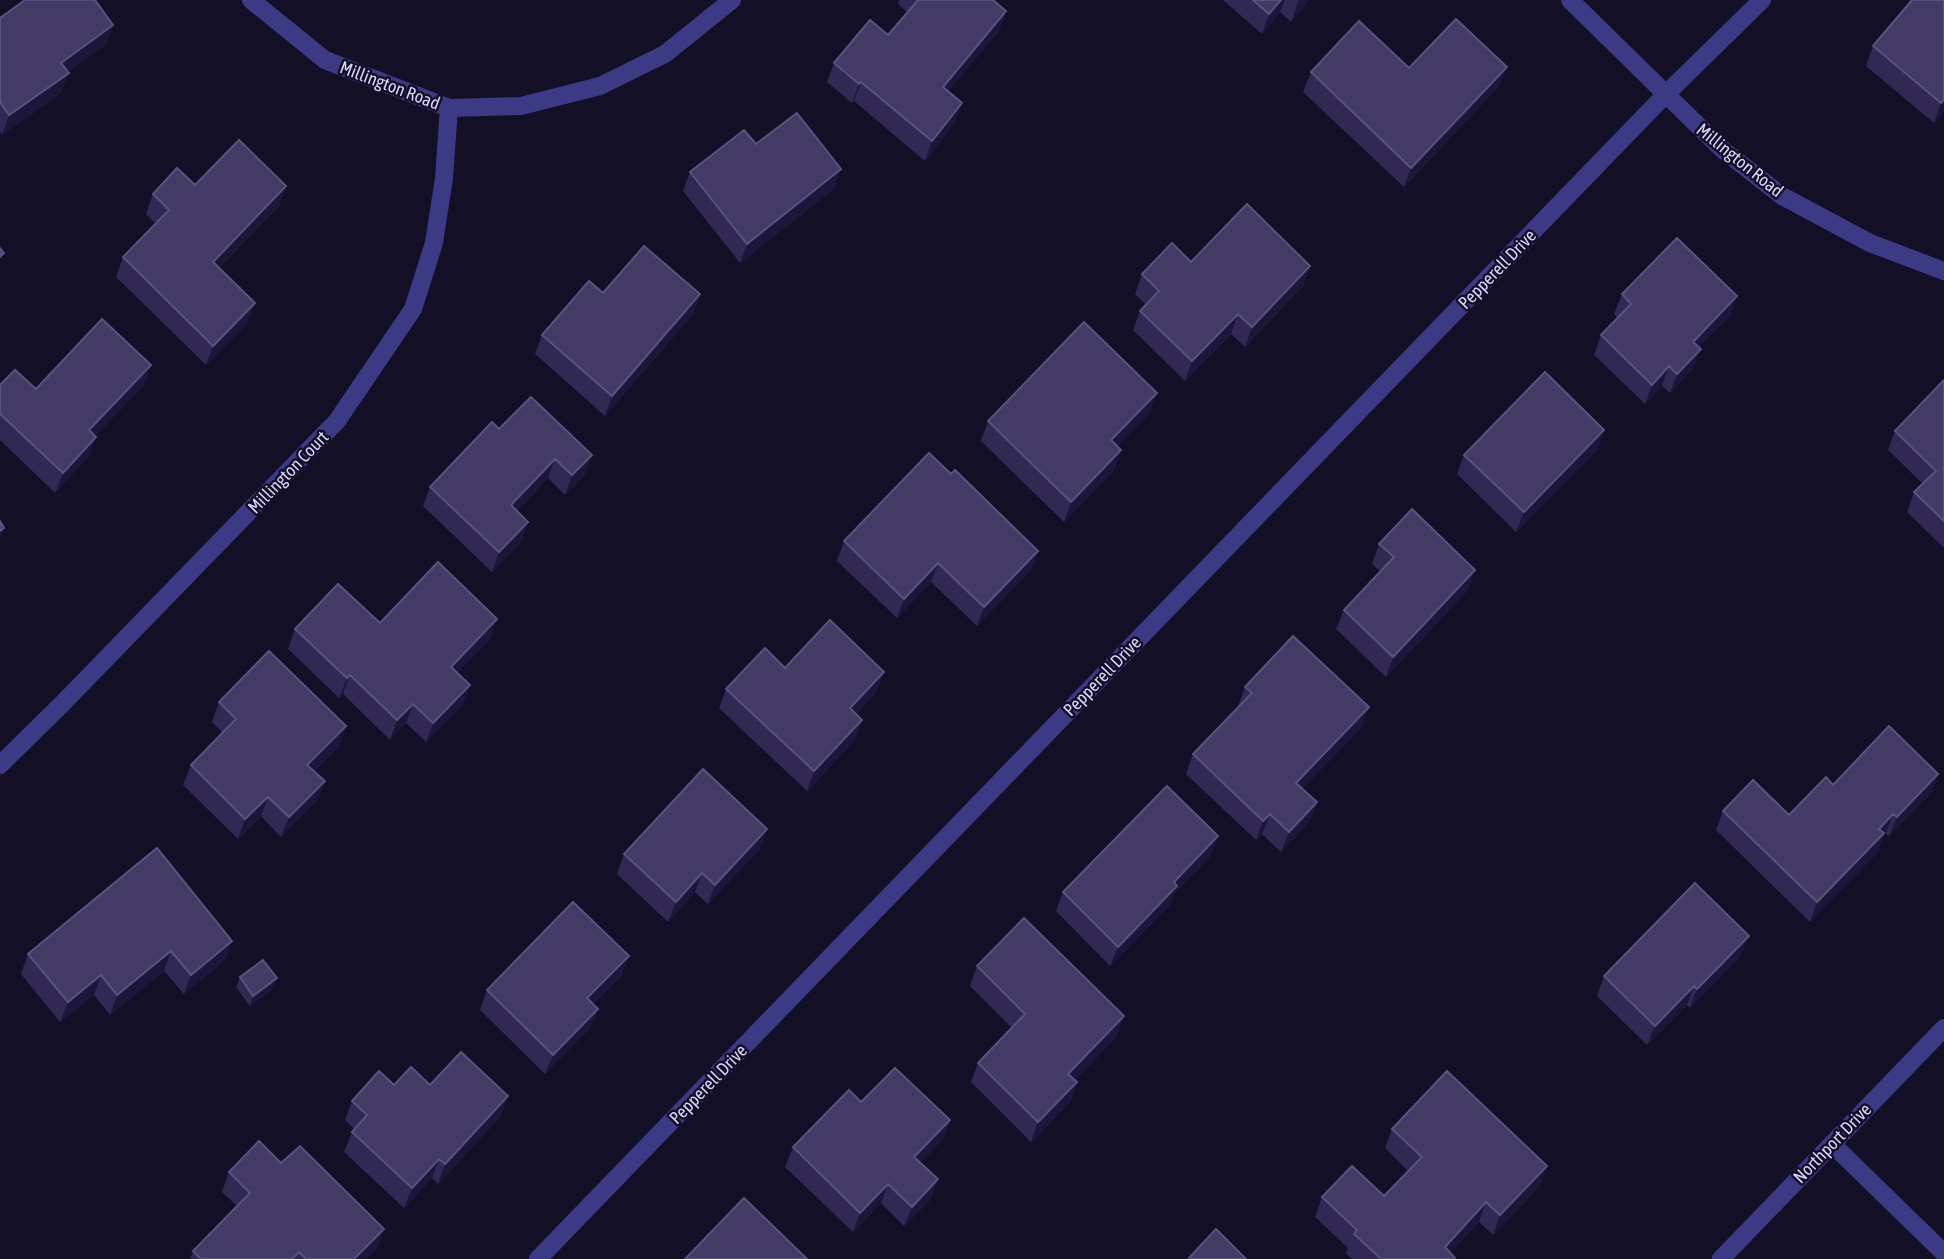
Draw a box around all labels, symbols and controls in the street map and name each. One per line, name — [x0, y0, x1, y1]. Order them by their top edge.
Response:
street label: Millington Road — [337, 56, 443, 114]
street label: Millington Road — [1692, 119, 1788, 201]
street label: Pepperell Drive — [1454, 225, 1540, 313]
street label: Millington Court — [243, 426, 333, 518]
street label: Pepperell Drive — [1059, 632, 1145, 720]
street label: Pepperell Drive — [665, 1040, 751, 1128]
street label: Northport Drive — [1789, 1099, 1875, 1187]

